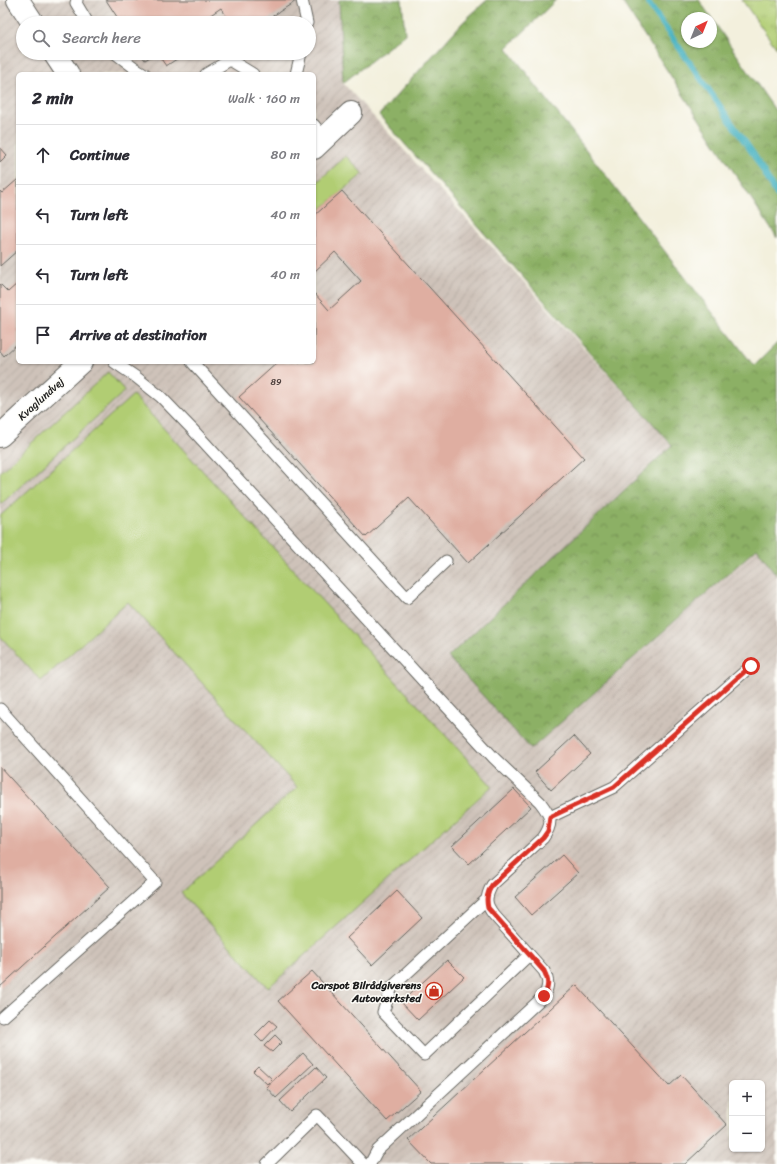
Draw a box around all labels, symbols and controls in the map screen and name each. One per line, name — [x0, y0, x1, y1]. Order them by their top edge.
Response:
north arrow — [681, 12, 717, 48]
search box — [16, 16, 316, 60]
text: Search here — [62, 25, 141, 51]
icon: search — [30, 27, 52, 49]
text: 2 min — [32, 83, 73, 113]
text: Walk · 160 m — [228, 87, 300, 110]
text: Continue — [70, 142, 130, 168]
text: 80 m — [271, 143, 300, 166]
icon: ahead — [32, 144, 54, 166]
text: Turn left — [70, 202, 128, 228]
text: 40 m — [270, 203, 300, 226]
icon: left — [32, 204, 54, 226]
text: Turn left — [70, 262, 128, 288]
text: 40 m — [270, 263, 300, 286]
icon: left — [32, 264, 54, 286]
text: Arrive at destination — [70, 322, 207, 348]
icon: arrive — [32, 324, 54, 346]
street label: Kvaglundvej — [13, 372, 69, 425]
house number: 89 — [271, 374, 282, 390]
route start — [742, 657, 760, 675]
place label: Carspot Bilrådgiverens Autoværksted — [310, 976, 422, 1008]
shop icon: Carspot Bilrådgiverens Autoværksted — [424, 981, 444, 1001]
route end — [535, 987, 553, 1005]
map controls — [729, 1080, 765, 1152]
button: + — [729, 1080, 765, 1116]
button: − — [729, 1116, 765, 1152]

